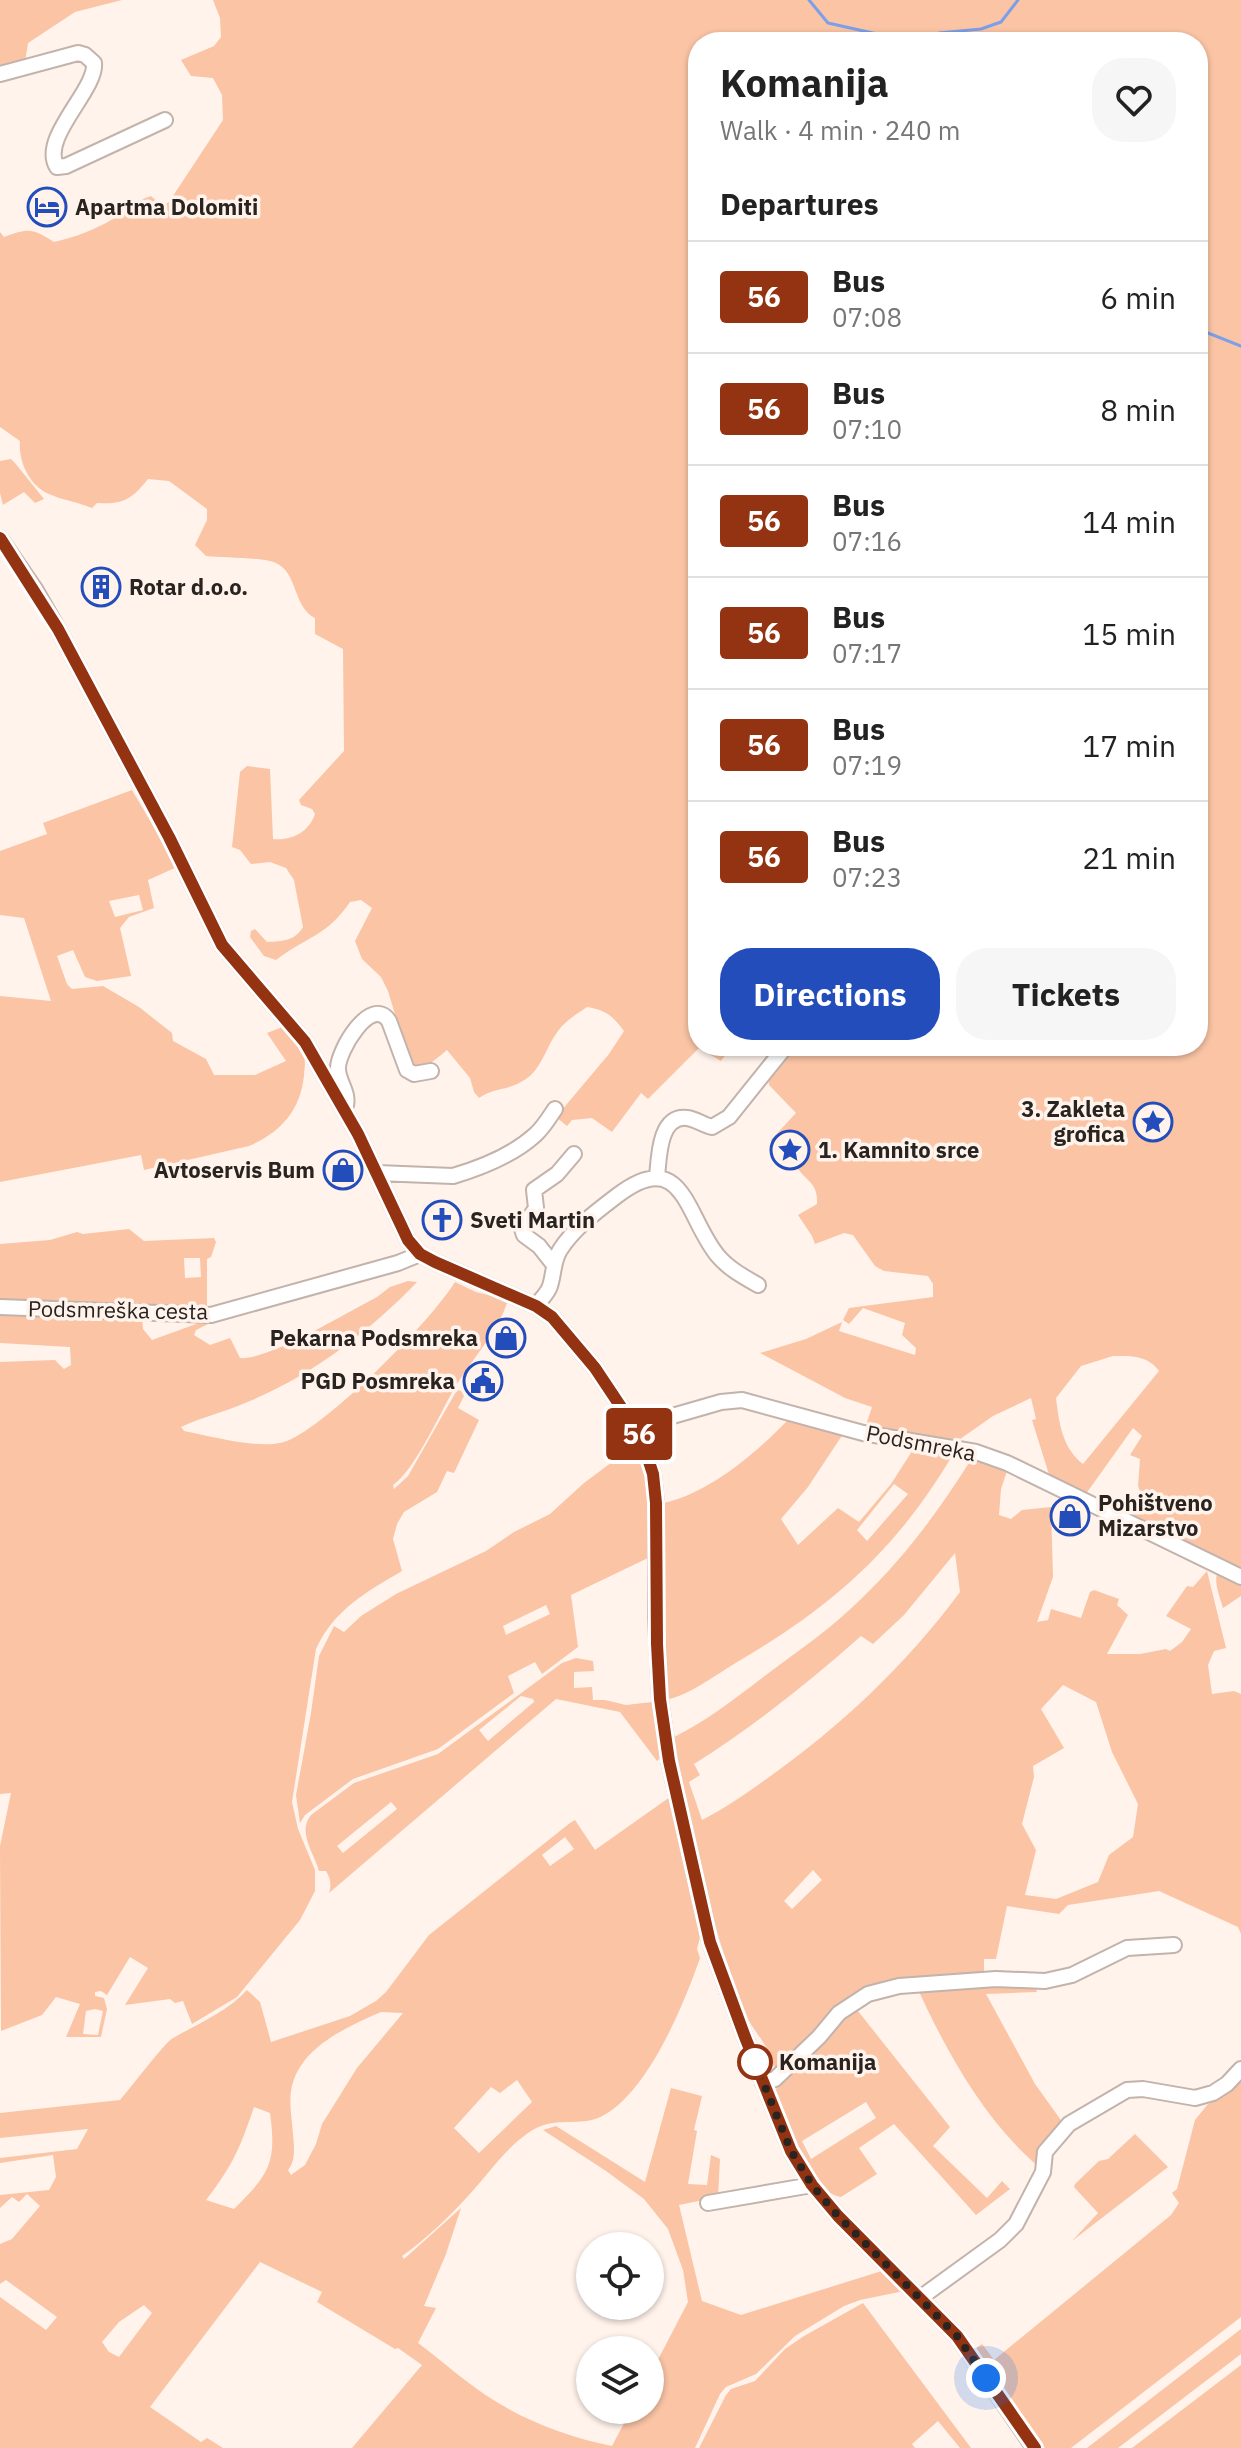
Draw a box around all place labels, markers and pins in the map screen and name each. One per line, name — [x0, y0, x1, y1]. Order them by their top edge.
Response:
hotel icon: Apartma Dolomiti — [26, 186, 68, 228]
place label: Apartma Dolomiti — [75, 192, 258, 221]
building icon: Rotar d.o.o. — [80, 566, 122, 608]
place label: Rotar d.o.o. — [129, 572, 248, 601]
place label: 3. Zakleta grofica — [1021, 1094, 1125, 1148]
place icon: 3. Zakleta grofica — [1132, 1101, 1174, 1143]
place icon: 1. Kamnito srce — [769, 1129, 811, 1171]
place label: 1. Kamnito srce — [818, 1135, 979, 1164]
shop icon: Avtoservis Bum — [322, 1149, 364, 1191]
place label: Avtoservis Bum — [154, 1155, 315, 1184]
church icon: Sveti Martin — [421, 1199, 463, 1241]
place label: Sveti Martin — [470, 1205, 595, 1234]
shop icon: Pekarna Podsmreka — [485, 1317, 527, 1359]
place label: Pekarna Podsmreka — [270, 1323, 478, 1352]
public building icon: PGD Posmreka — [462, 1360, 504, 1402]
place label: PGD Posmreka — [301, 1366, 455, 1395]
place label: Pohištveno Mizarstvo — [1098, 1488, 1213, 1542]
shop icon: Pohištveno Mizarstvo — [1049, 1495, 1091, 1537]
marker: Komanija — [738, 2045, 772, 2079]
place label: Komanija — [779, 2047, 877, 2076]

